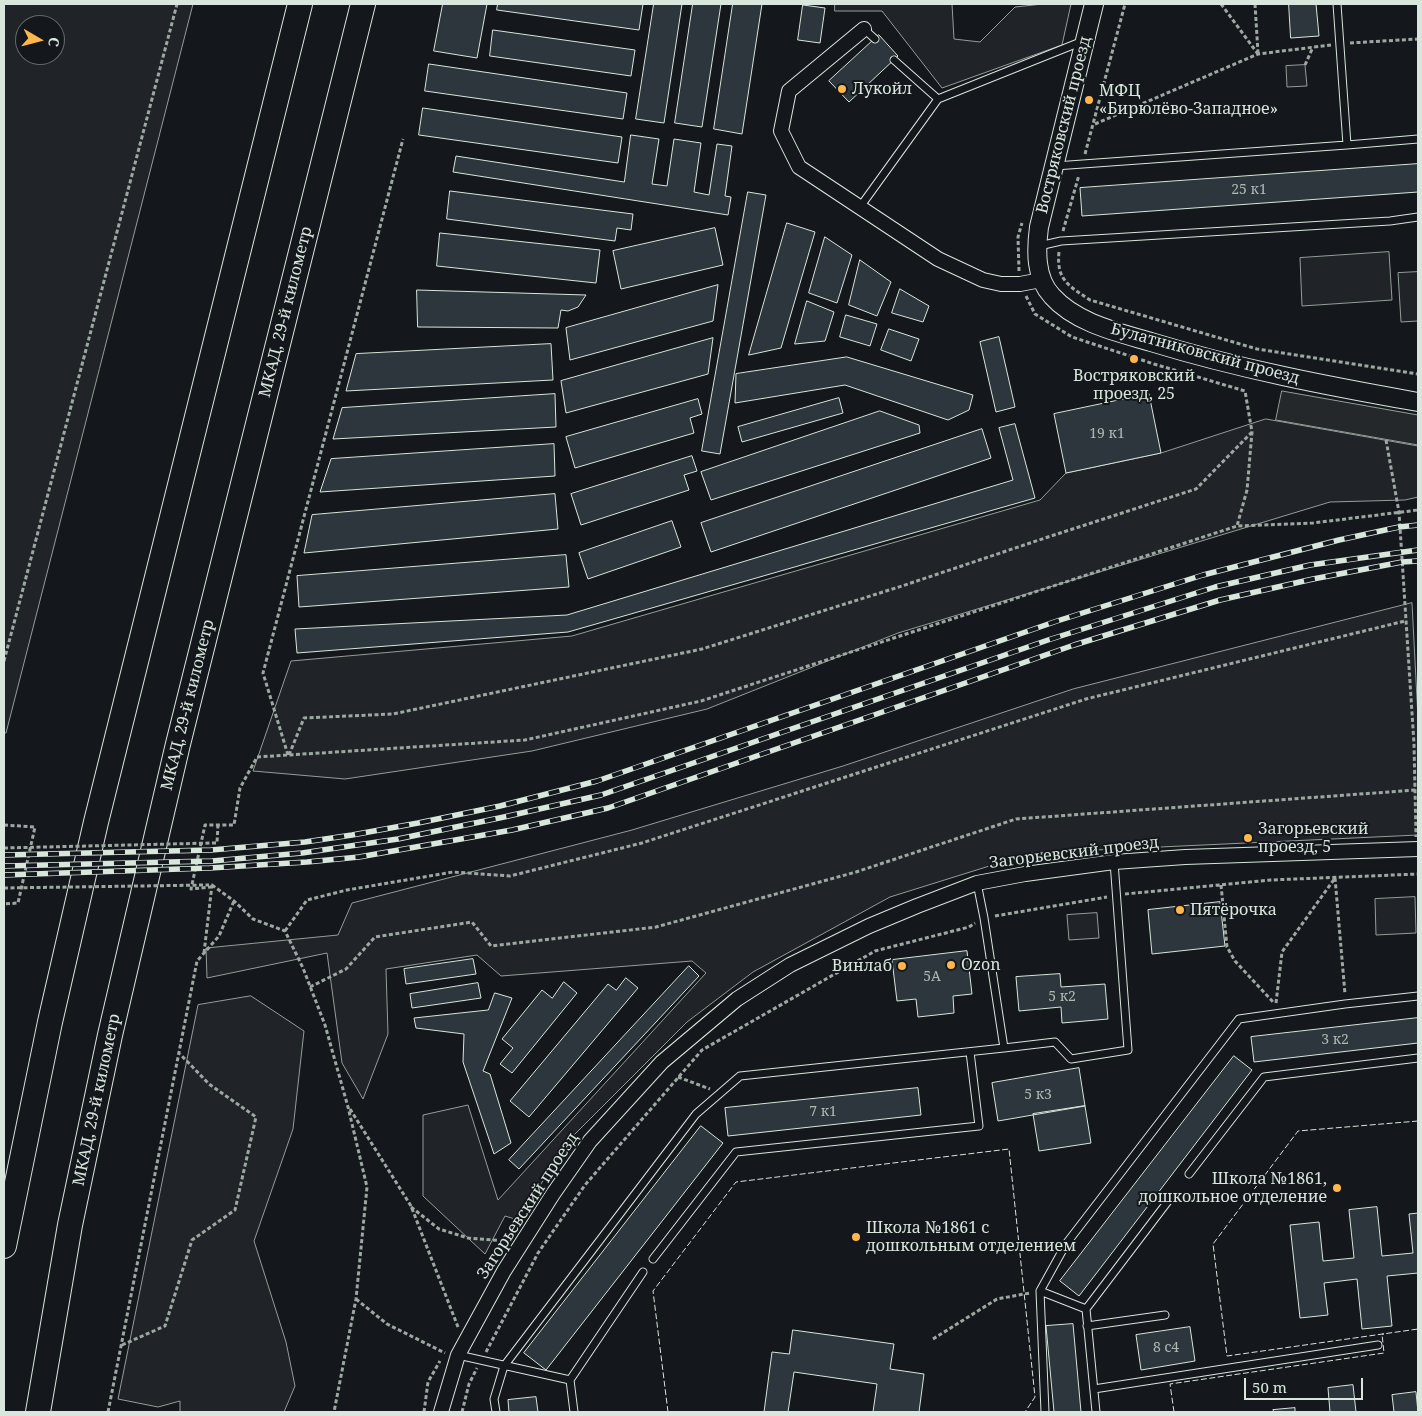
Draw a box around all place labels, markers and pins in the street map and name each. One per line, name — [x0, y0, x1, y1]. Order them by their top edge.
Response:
place label: Лукойл — [852, 79, 912, 99]
place label: МФЦ «Бирюлёво-Западное» — [1099, 81, 1278, 119]
marker: Лукойл — [836, 83, 848, 95]
marker: МФЦ «Бирюлёво-Западное» — [1083, 94, 1095, 106]
marker: Востряковский проезд, 25 — [1128, 353, 1140, 365]
place label: Востряковский проезд, 25 — [1073, 366, 1195, 404]
place label: Загорьевский проезд, 5 — [1258, 819, 1369, 857]
marker: Загорьевский проезд, 5 — [1242, 832, 1254, 844]
place label: Пятёрочка — [1190, 900, 1277, 920]
marker: Пятёрочка — [1174, 904, 1186, 916]
place label: Ozon — [961, 955, 1001, 975]
place label: Винлаб — [832, 956, 892, 976]
marker: Ozon — [945, 959, 957, 971]
marker: Винлаб — [896, 960, 908, 972]
place label: Школа №1861, дошкольное отделение — [1138, 1169, 1327, 1207]
marker: Школа №1861, дошкольное отделение — [1331, 1182, 1343, 1194]
place label: Школа №1861 с дошкольным отделением — [866, 1218, 1076, 1256]
marker: Школа №1861 с дошкольным отделением — [850, 1231, 862, 1243]

